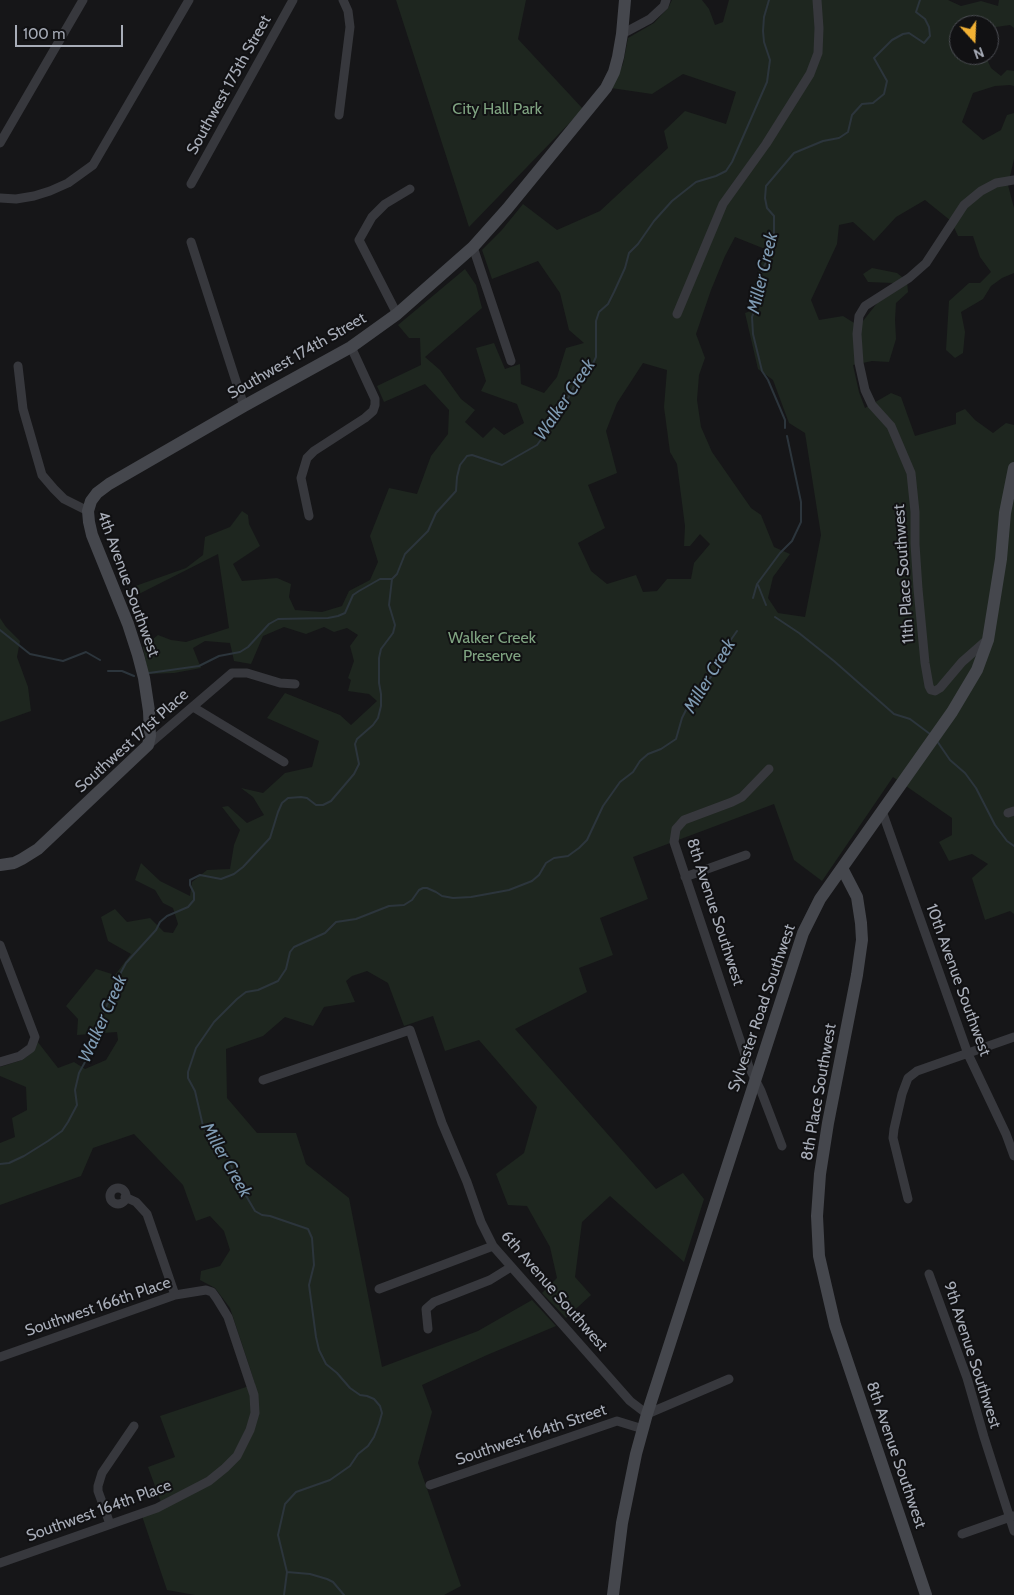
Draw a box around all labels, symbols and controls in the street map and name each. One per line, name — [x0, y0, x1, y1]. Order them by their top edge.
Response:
street label: Southwest 175th Street — [183, 12, 275, 158]
scale bar — [18, 15, 125, 47]
north arrow — [949, 15, 999, 65]
text: 100 m — [23, 25, 65, 43]
text: N — [971, 43, 987, 63]
park label: City Hall Park — [452, 99, 542, 119]
water label: Miller Creek — [743, 230, 783, 316]
street label: Southwest 174th Street — [224, 309, 370, 403]
water label: Walker Creek — [530, 355, 600, 445]
street label: 11th Place Southwest — [890, 504, 918, 644]
street label: 4th Avenue Southwest — [93, 509, 163, 659]
park label: Walker Creek Preserve — [448, 628, 536, 666]
water label: Miller Creek — [679, 635, 741, 717]
street label: Southwest 171st Place — [71, 685, 193, 797]
street label: 8th Avenue Southwest — [682, 836, 748, 988]
street label: 10th Avenue Southwest — [922, 901, 994, 1059]
street label: Sylvester Road Southwest — [724, 922, 800, 1094]
water label: Walker Creek — [74, 972, 132, 1066]
street label: 8th Place Southwest — [797, 1022, 841, 1162]
water label: Miller Creek — [196, 1119, 256, 1201]
street label: 6th Avenue Southwest — [496, 1227, 612, 1355]
street label: Southwest 166th Place — [23, 1273, 173, 1341]
street label: 9th Avenue Southwest — [939, 1279, 1005, 1431]
street label: 8th Avenue Southwest — [862, 1379, 930, 1531]
street label: Southwest 164th Street — [453, 1400, 609, 1470]
street label: Southwest 164th Place — [24, 1476, 174, 1546]

